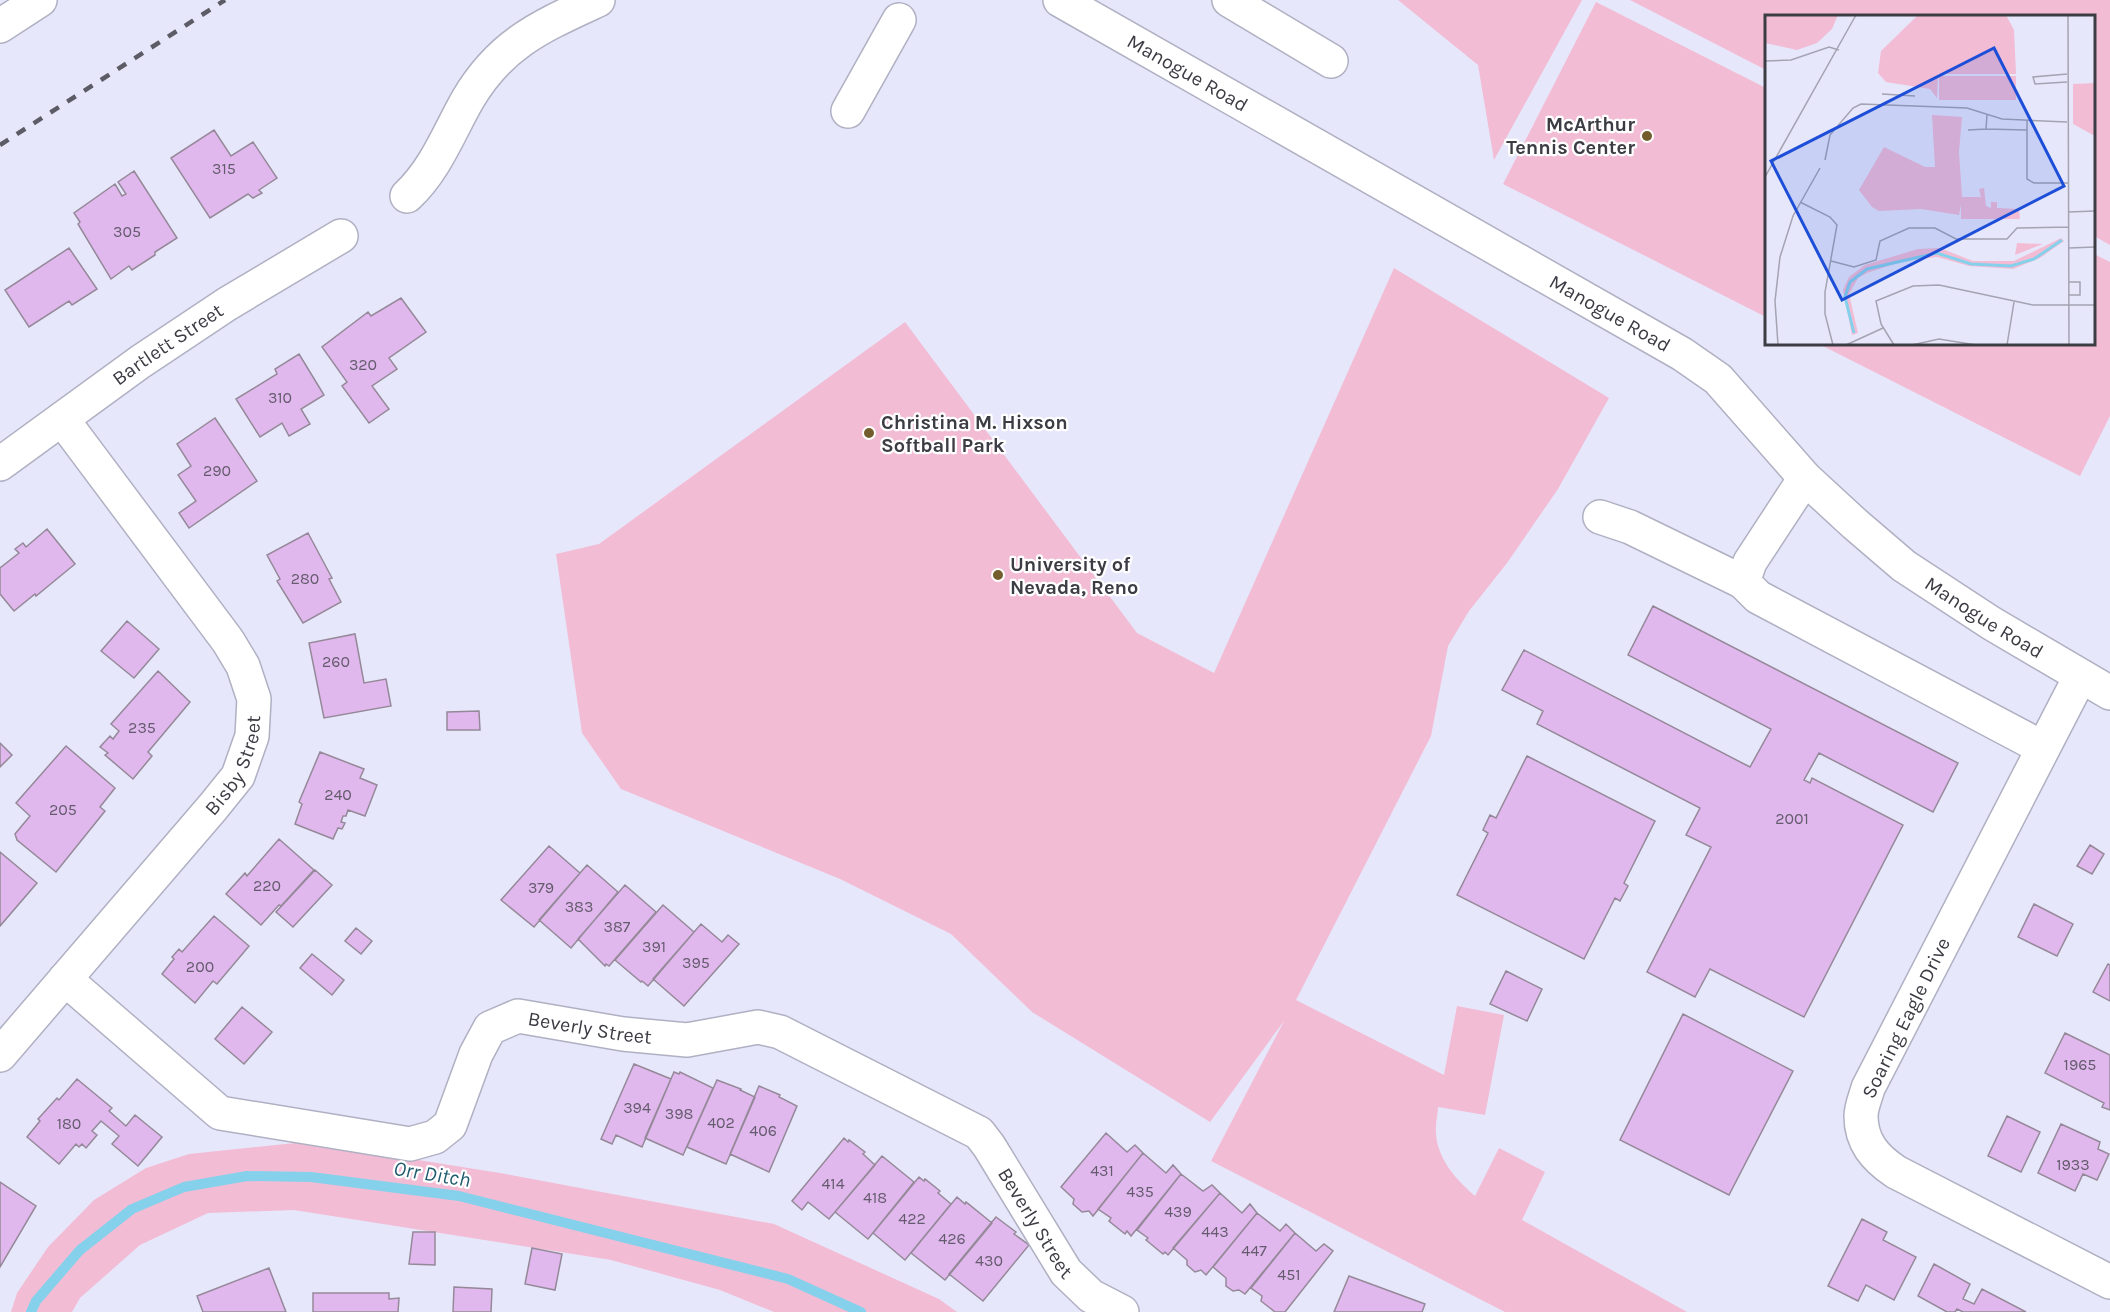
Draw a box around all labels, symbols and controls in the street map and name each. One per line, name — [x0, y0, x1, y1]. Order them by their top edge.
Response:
inset map — [1765, 15, 2095, 345]
street label: Manogue Road — [1123, 29, 1252, 116]
place label: McArthur Tennis Center — [1506, 113, 1635, 159]
marker: McArthur Tennis Center — [1640, 129, 1654, 143]
house number: 315 — [212, 159, 236, 178]
house number: 305 — [113, 222, 141, 241]
street label: Manogue Road — [1546, 270, 1675, 357]
street label: Bartlett Street — [108, 298, 228, 390]
house number: 320 — [349, 355, 377, 374]
house number: 310 — [268, 388, 292, 407]
place label: Christina M. Hixson Softball Park — [881, 411, 1068, 457]
marker: Christina M. Hixson Softball Park — [862, 426, 876, 440]
house number: 290 — [203, 461, 231, 480]
place label: University of Nevada, Reno — [1010, 553, 1138, 599]
marker: University of Nevada, Reno — [991, 568, 1005, 582]
house number: 280 — [291, 569, 319, 588]
street label: Manogue Road — [1921, 571, 2048, 663]
house number: 260 — [322, 652, 350, 671]
street label: Bisby Street — [200, 714, 265, 820]
house number: 235 — [128, 718, 156, 737]
house number: 240 — [324, 785, 352, 804]
house number: 205 — [49, 800, 77, 819]
house number: 2001 — [1775, 809, 1809, 828]
house number: 220 — [253, 876, 281, 895]
house number: 379 — [528, 878, 554, 897]
house number: 383 — [565, 897, 593, 916]
house number: 387 — [604, 917, 631, 936]
street label: Soaring Eagle Drive — [1857, 934, 1955, 1102]
house number: 391 — [642, 937, 666, 956]
house number: 395 — [682, 953, 710, 972]
house number: 200 — [186, 957, 214, 976]
street label: Beverly Street — [526, 1006, 653, 1048]
house number: 1965 — [2064, 1055, 2096, 1074]
house number: 394 — [623, 1098, 651, 1117]
house number: 398 — [665, 1104, 693, 1123]
house number: 402 — [707, 1113, 735, 1132]
house number: 180 — [57, 1114, 81, 1133]
house number: 406 — [749, 1121, 777, 1140]
house number: 1933 — [2056, 1155, 2090, 1174]
water label: Orr Ditch — [392, 1156, 472, 1192]
house number: 431 — [1090, 1161, 1114, 1180]
street label: Beverly Street — [993, 1163, 1078, 1284]
house number: 414 — [821, 1174, 845, 1193]
house number: 435 — [1126, 1182, 1154, 1201]
house number: 418 — [863, 1188, 887, 1207]
house number: 439 — [1164, 1202, 1192, 1221]
house number: 422 — [898, 1209, 926, 1228]
house number: 443 — [1201, 1222, 1229, 1241]
house number: 426 — [938, 1229, 966, 1248]
house number: 447 — [1241, 1241, 1267, 1260]
house number: 430 — [975, 1251, 1003, 1270]
house number: 451 — [1277, 1265, 1301, 1284]

